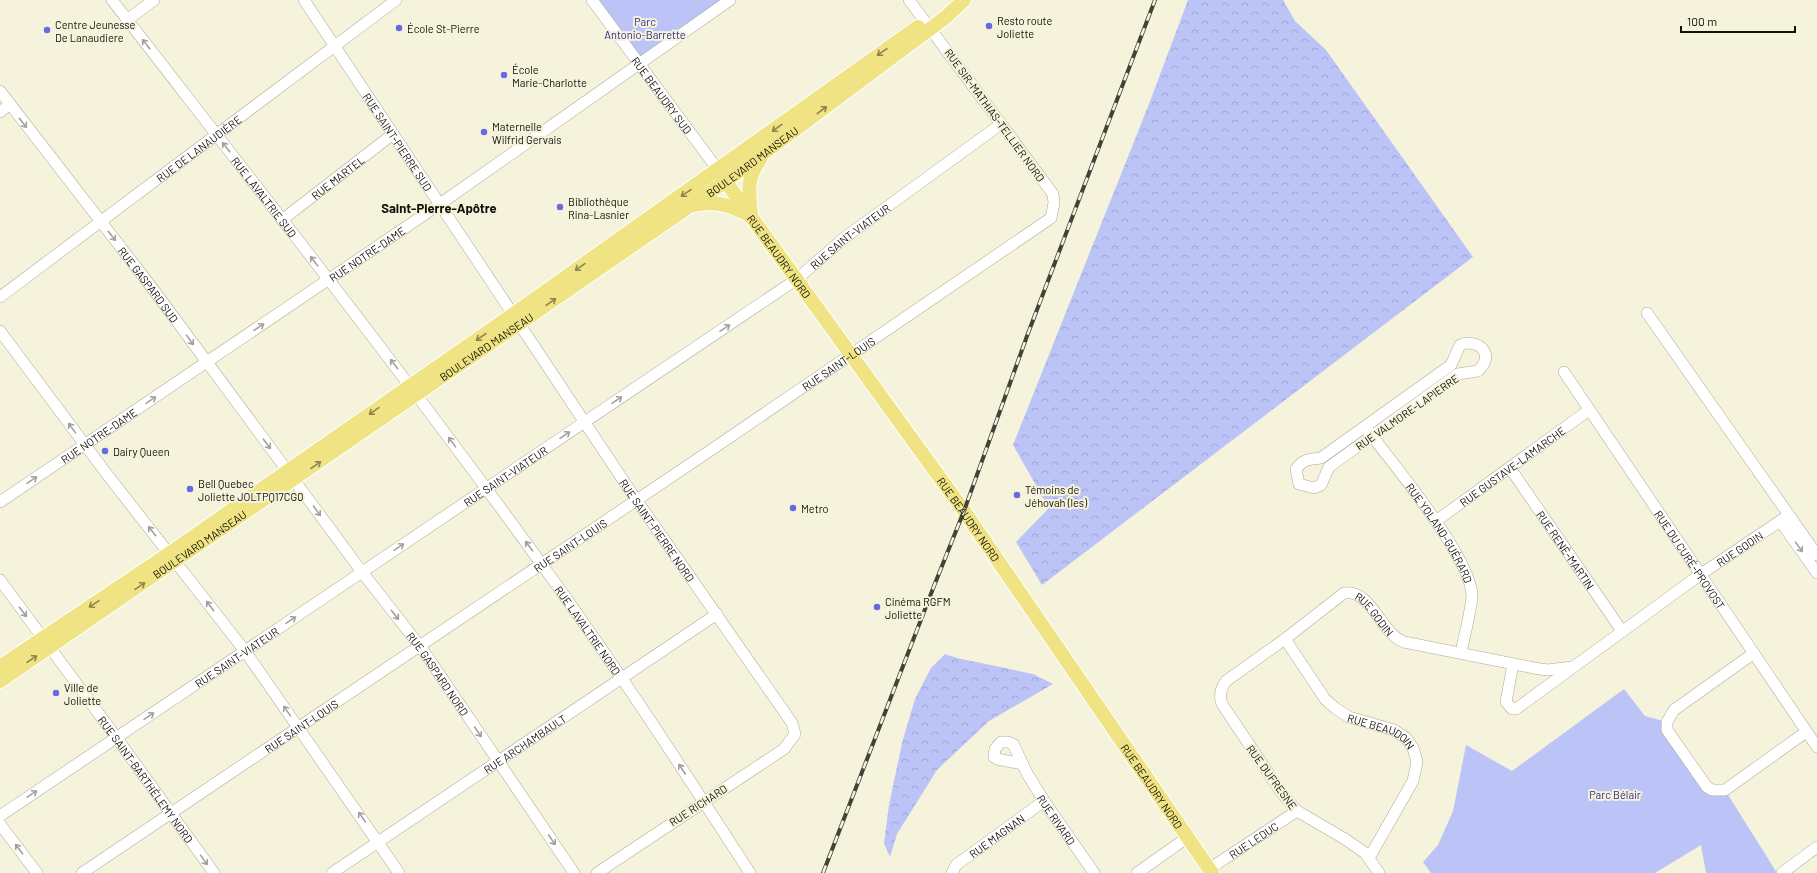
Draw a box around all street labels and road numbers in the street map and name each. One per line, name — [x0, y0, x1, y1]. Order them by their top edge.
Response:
street label: RUE SIR-MATHIAS-TELLIER NORD — [942, 46, 1048, 184]
street label: RUE BEAUDRY SUD — [630, 54, 695, 136]
street label: RUE SAINT-PIERRE SUD — [361, 90, 435, 193]
street label: RUE DE LANAUDIÈRE — [153, 112, 244, 184]
street label: BOULEVARD MANSEAU — [703, 123, 800, 199]
street label: RUE MARTEL — [308, 153, 366, 202]
street label: RUE LAVALTRIE SUD — [229, 154, 300, 240]
street label: RUE SAINT-VIATEUR — [807, 200, 892, 271]
street label: RUE BEAUDRY NORD — [745, 212, 814, 300]
street label: RUE NOTRE-DAME — [326, 223, 407, 284]
street label: RUE GASPARD SUD — [116, 244, 182, 325]
street label: BOULEVARD MANSEAU — [437, 310, 535, 383]
street label: RUE SAINT-LOUIS — [799, 334, 877, 393]
street label: RUE VALMORE-LAPIERRE — [1353, 371, 1461, 453]
street label: RUE NOTRE-DAME — [58, 405, 139, 466]
street label: RUE GUSTAVE-LAMARCHE — [1457, 423, 1568, 508]
street label: RUE SAINT-VIATEUR — [461, 443, 550, 509]
street label: RUE BEAUDRY NORD — [935, 474, 1003, 564]
street label: RUE SAINT-PIERRE NORD — [617, 476, 698, 584]
street label: RUE YOLAND-GUÉRARD — [1404, 480, 1476, 585]
street label: BOULEVARD MANSEAU — [150, 507, 249, 580]
street label: RUE RENÉ-MARTIN — [1535, 508, 1598, 591]
street label: RUE DU CURÉ-PROVOST — [1653, 508, 1728, 611]
street label: RUE SAINT-LOUIS — [531, 516, 609, 574]
street label: RUE GODIN — [1713, 528, 1765, 569]
street label: RUE LAVALTRIE NORD — [553, 583, 624, 677]
street label: RUE GODIN — [1353, 589, 1397, 638]
street label: RUE SAINT-VIATEUR — [192, 624, 281, 690]
street label: RUE GASPARD NORD — [405, 629, 472, 718]
street label: RUE SAINT-LOUIS — [262, 696, 340, 755]
street label: RUE BEAUDOIN — [1346, 710, 1418, 751]
street label: RUE ARCHAMBAULT — [481, 711, 568, 776]
street label: RUE SAINT-BARTHÉLEMY NORD — [96, 713, 196, 845]
street label: RUE BEAUDRY NORD — [1119, 741, 1186, 831]
street label: RUE DUFRESNE — [1244, 742, 1300, 812]
street label: RUE RICHARD — [667, 781, 730, 829]
street label: RUE RIVARD — [1035, 792, 1079, 847]
street label: RUE MAGNAN — [966, 811, 1027, 860]
street label: RUE LEDUC — [1226, 819, 1280, 861]

